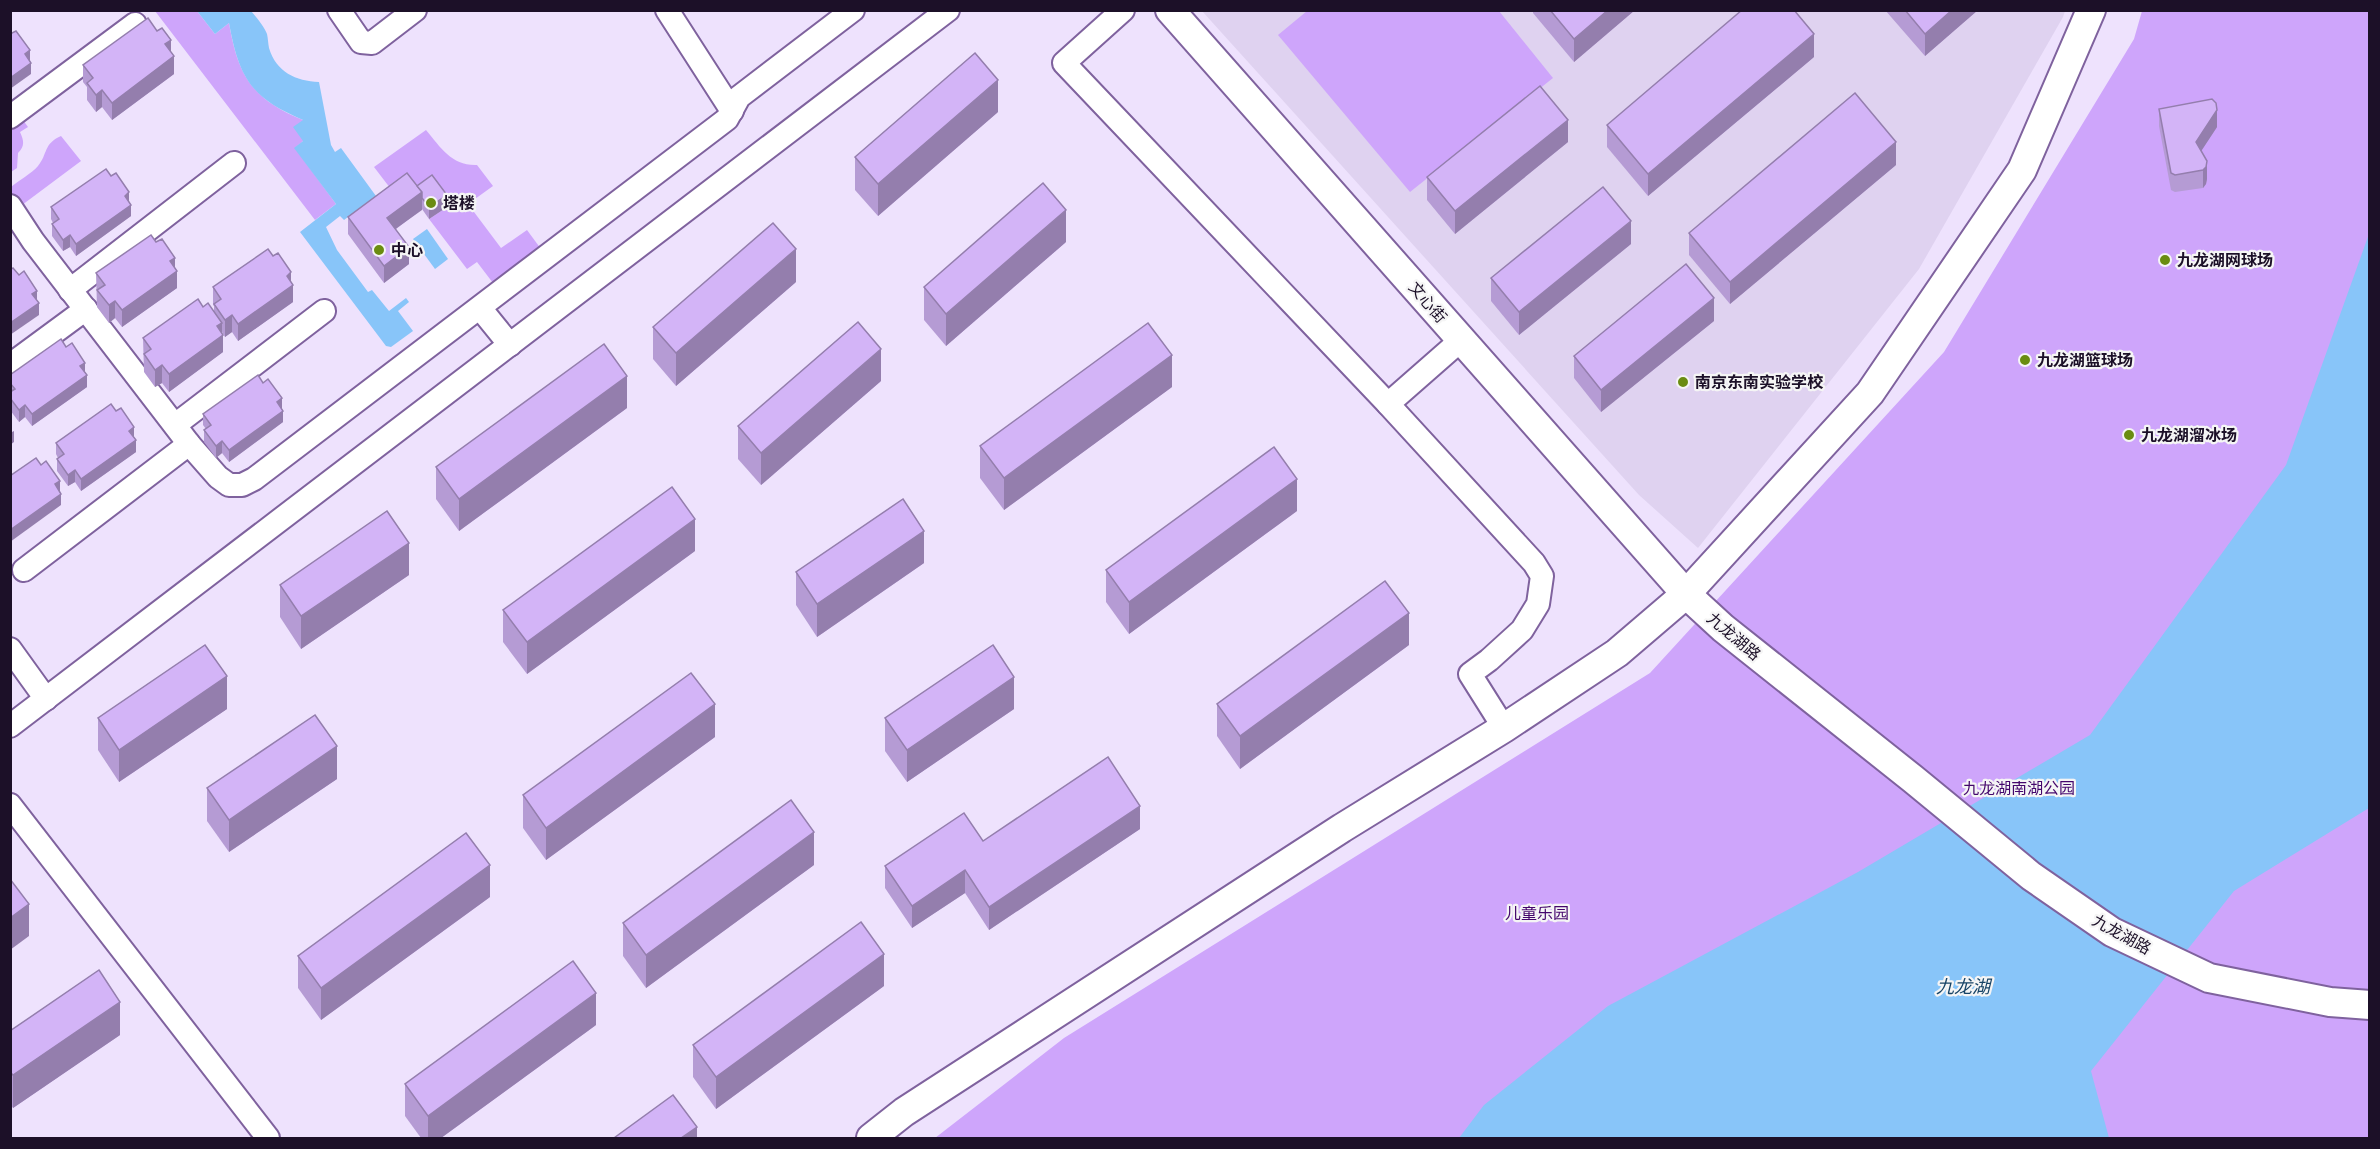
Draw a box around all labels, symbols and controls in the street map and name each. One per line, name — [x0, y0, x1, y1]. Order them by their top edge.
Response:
place label: 塔楼 — [443, 193, 475, 213]
marker: 塔楼 — [424, 196, 438, 210]
place label: 中心 — [391, 240, 423, 260]
marker: 中心 — [372, 243, 386, 257]
place label: 九龙湖网球场 — [2177, 250, 2273, 270]
marker: 九龙湖网球场 — [2158, 253, 2172, 267]
street label: 文心街 — [1405, 277, 1451, 327]
place label: 九龙湖篮球场 — [2037, 350, 2133, 370]
marker: 九龙湖篮球场 — [2018, 353, 2032, 367]
place label: 南京东南实验学校 — [1695, 372, 1824, 392]
marker: 南京东南实验学校 — [1676, 375, 1690, 389]
place label: 九龙湖溜冰场 — [2141, 425, 2237, 445]
marker: 九龙湖溜冰场 — [2122, 428, 2136, 442]
street label: 九龙湖路 — [1703, 608, 1765, 664]
park label: 九龙湖南湖公园 — [1963, 778, 2075, 798]
park label: 儿童乐园 — [1505, 903, 1569, 923]
street label: 九龙湖路 — [2089, 910, 2155, 958]
water label: 九龙湖 — [1936, 975, 1993, 998]

